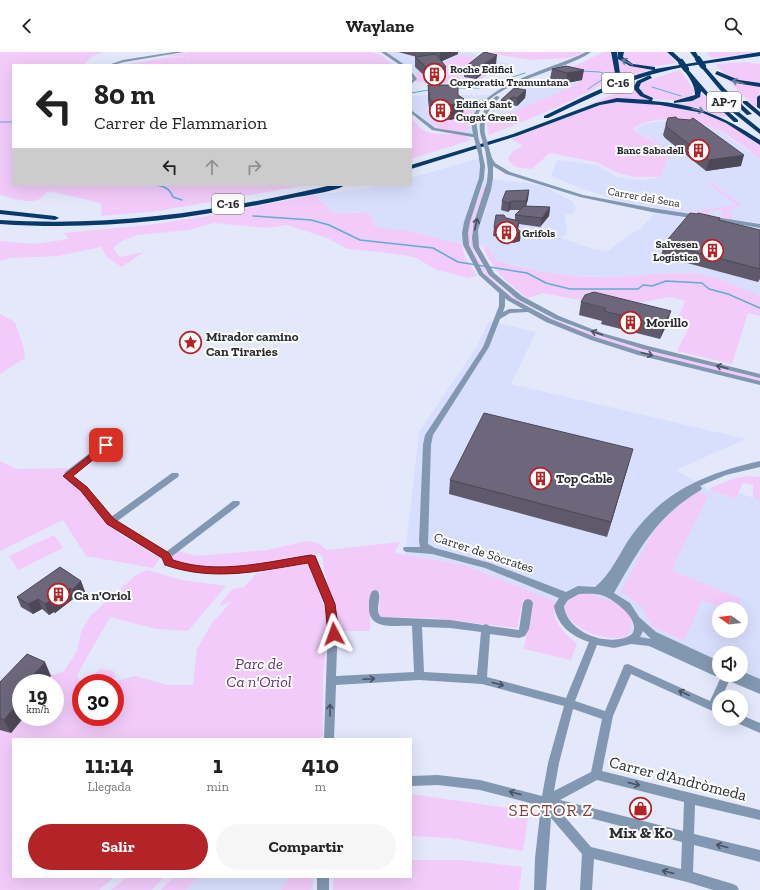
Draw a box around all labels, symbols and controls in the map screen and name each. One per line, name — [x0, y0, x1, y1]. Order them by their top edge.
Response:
icon: back — [16, 15, 38, 37]
text: Waylane — [346, 15, 414, 37]
icon: search — [722, 15, 744, 37]
one-way arrow — [621, 58, 633, 65]
building icon: Roche Edifici Corporatiu Tramuntana — [421, 62, 447, 88]
place label: Roche Edifici Corporatiu Tramuntana — [450, 63, 569, 89]
road number: C-16 — [602, 73, 634, 93]
text: 80 m — [94, 78, 155, 111]
one-way arrow — [732, 78, 745, 85]
icon: left — [28, 80, 80, 132]
road number: AP-7 — [707, 92, 741, 112]
building icon: Edifici Sant Cugat Green — [428, 97, 454, 123]
place label: Edifici Sant Cugat Green — [456, 98, 518, 124]
one-way arrow — [691, 107, 704, 114]
text: Carrer de Flammarion — [94, 112, 267, 134]
building icon: Banc Sabadell — [686, 137, 712, 163]
place label: Banc Sabadell — [617, 144, 684, 157]
icon: left — [159, 156, 181, 178]
icon: ahead — [201, 156, 223, 178]
icon: right — [243, 156, 265, 178]
street label: Carrer del Sena — [607, 185, 682, 210]
road number: C-16 — [212, 194, 244, 214]
one-way arrow — [473, 218, 481, 231]
building icon: Grifols — [493, 220, 519, 246]
place label: Grifols — [522, 227, 555, 240]
building icon: Salvesen Logística — [700, 237, 726, 263]
place label: Salvesen Logística — [653, 238, 698, 264]
building icon: Morillo — [617, 309, 643, 335]
place label: Morillo — [646, 315, 688, 330]
place label: Mirador camino Can Tiraries — [206, 329, 299, 359]
one-way arrow — [590, 329, 603, 336]
place icon: Mirador camino Can Tiraries — [178, 330, 204, 356]
one-way arrow — [640, 351, 653, 358]
one-way arrow — [716, 362, 729, 370]
pin — [89, 428, 123, 462]
icon: arrive — [95, 434, 117, 456]
building icon: Top Cable — [528, 465, 554, 491]
place label: Top Cable — [556, 471, 613, 486]
street label: Carrer de Sòcrates — [432, 529, 536, 576]
building icon: Ca n'Oriol — [46, 582, 72, 608]
place label: Ca n'Oriol — [74, 588, 131, 603]
north arrow — [712, 602, 748, 638]
map controls — [712, 602, 748, 726]
position arrow — [313, 613, 355, 655]
button: sound — [712, 646, 748, 682]
park label: Parc de Ca n'Oriol — [226, 654, 292, 691]
speed limit sign: 30 — [72, 674, 124, 726]
one-way arrow — [362, 675, 375, 682]
one-way arrow — [491, 681, 504, 688]
text: 19 — [29, 683, 47, 707]
one-way arrow — [678, 689, 690, 697]
button: search — [712, 690, 748, 726]
text: km/h — [27, 704, 49, 716]
one-way arrow — [326, 704, 334, 717]
text: 11:14 — [85, 750, 134, 779]
text: 1 — [213, 750, 223, 779]
text: 410 — [302, 750, 339, 779]
street label: Carrer d'Andròmeda — [607, 752, 749, 805]
text: Llegada — [88, 779, 131, 794]
text: min — [207, 779, 229, 794]
text: m — [315, 779, 326, 794]
one-way arrow — [627, 781, 640, 788]
one-way arrow — [509, 788, 522, 796]
shop icon: Mix & Ko — [628, 796, 654, 822]
district label: SECTOR Z — [509, 800, 593, 820]
place label: Mix & Ko — [609, 823, 674, 842]
button: Salir — [28, 824, 208, 870]
button: Compartir — [216, 824, 396, 870]
one-way arrow — [716, 842, 729, 849]
one-way arrow — [662, 867, 675, 875]

